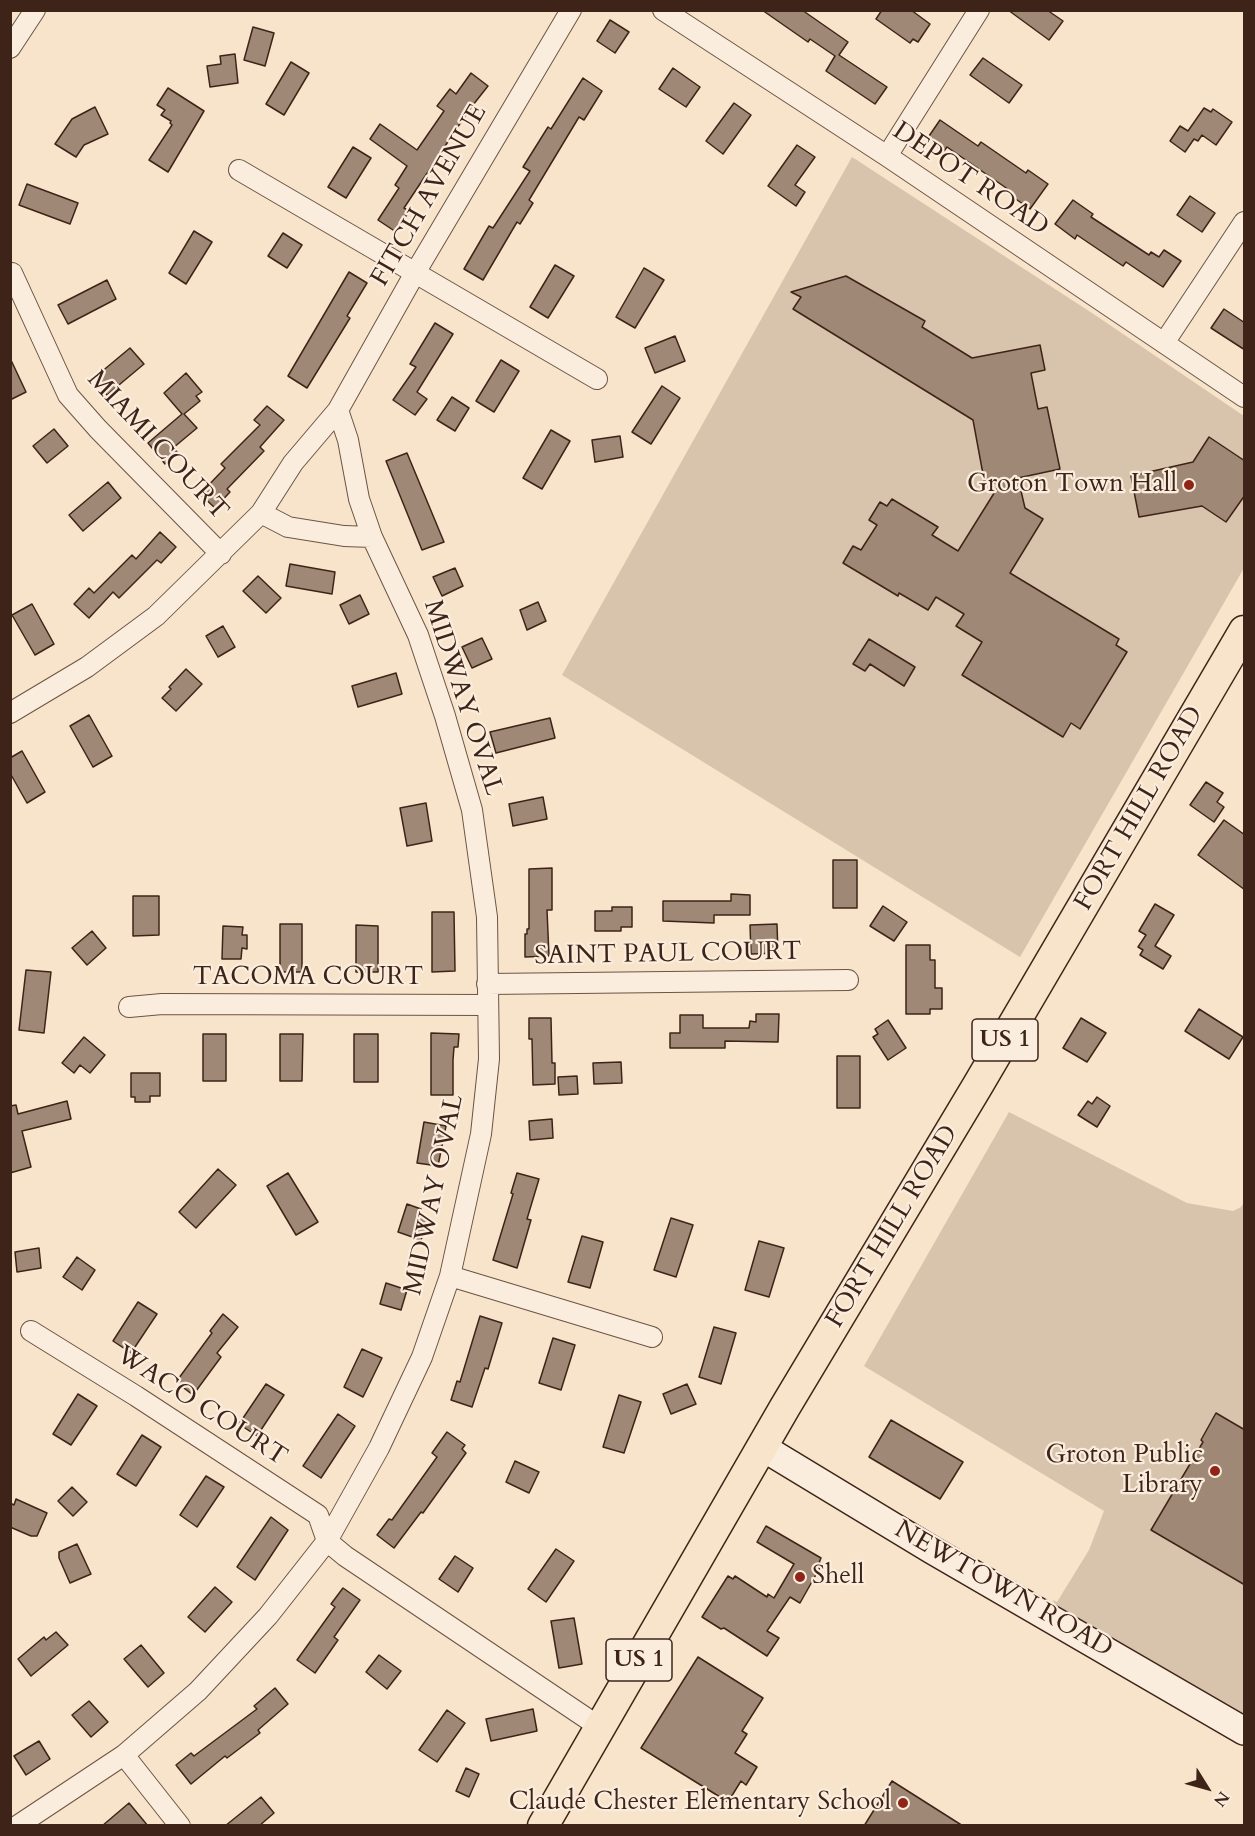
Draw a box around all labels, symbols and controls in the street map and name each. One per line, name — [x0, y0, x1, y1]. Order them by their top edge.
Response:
street label: FITCH AVENUE — [365, 100, 495, 292]
street label: DEPOT ROAD — [886, 116, 1054, 244]
street label: MIAMI COURT — [80, 365, 234, 527]
place label: Groton Town Hall — [967, 469, 1177, 501]
marker: Groton Town Hall — [1182, 478, 1196, 492]
street label: MIDWAY OVAL — [416, 596, 508, 800]
street label: FORT HILL ROAD — [1069, 701, 1211, 917]
street label: SAINT PAUL COURT — [534, 937, 802, 973]
street label: TACOMA COURT — [193, 962, 423, 994]
road number: US 1 — [972, 1019, 1038, 1061]
street label: MIDWAY OVAL — [399, 1092, 471, 1298]
street label: FORT HILL ROAD — [820, 1120, 966, 1334]
street label: WACO COURT — [110, 1340, 292, 1474]
place label: Groton Public Library — [1045, 1440, 1203, 1502]
marker: Groton Public Library — [1208, 1464, 1222, 1478]
street label: NEWTOWN ROAD — [888, 1515, 1118, 1665]
place label: Shell — [812, 1561, 864, 1593]
marker: Shell — [793, 1570, 807, 1584]
road number: US 1 — [606, 1639, 672, 1681]
north arrow — [1177, 1758, 1237, 1818]
place label: Claude Chester Elementary School — [509, 1787, 891, 1819]
text: N — [1208, 1787, 1234, 1811]
marker: Claude Chester Elementary School — [896, 1796, 910, 1810]

